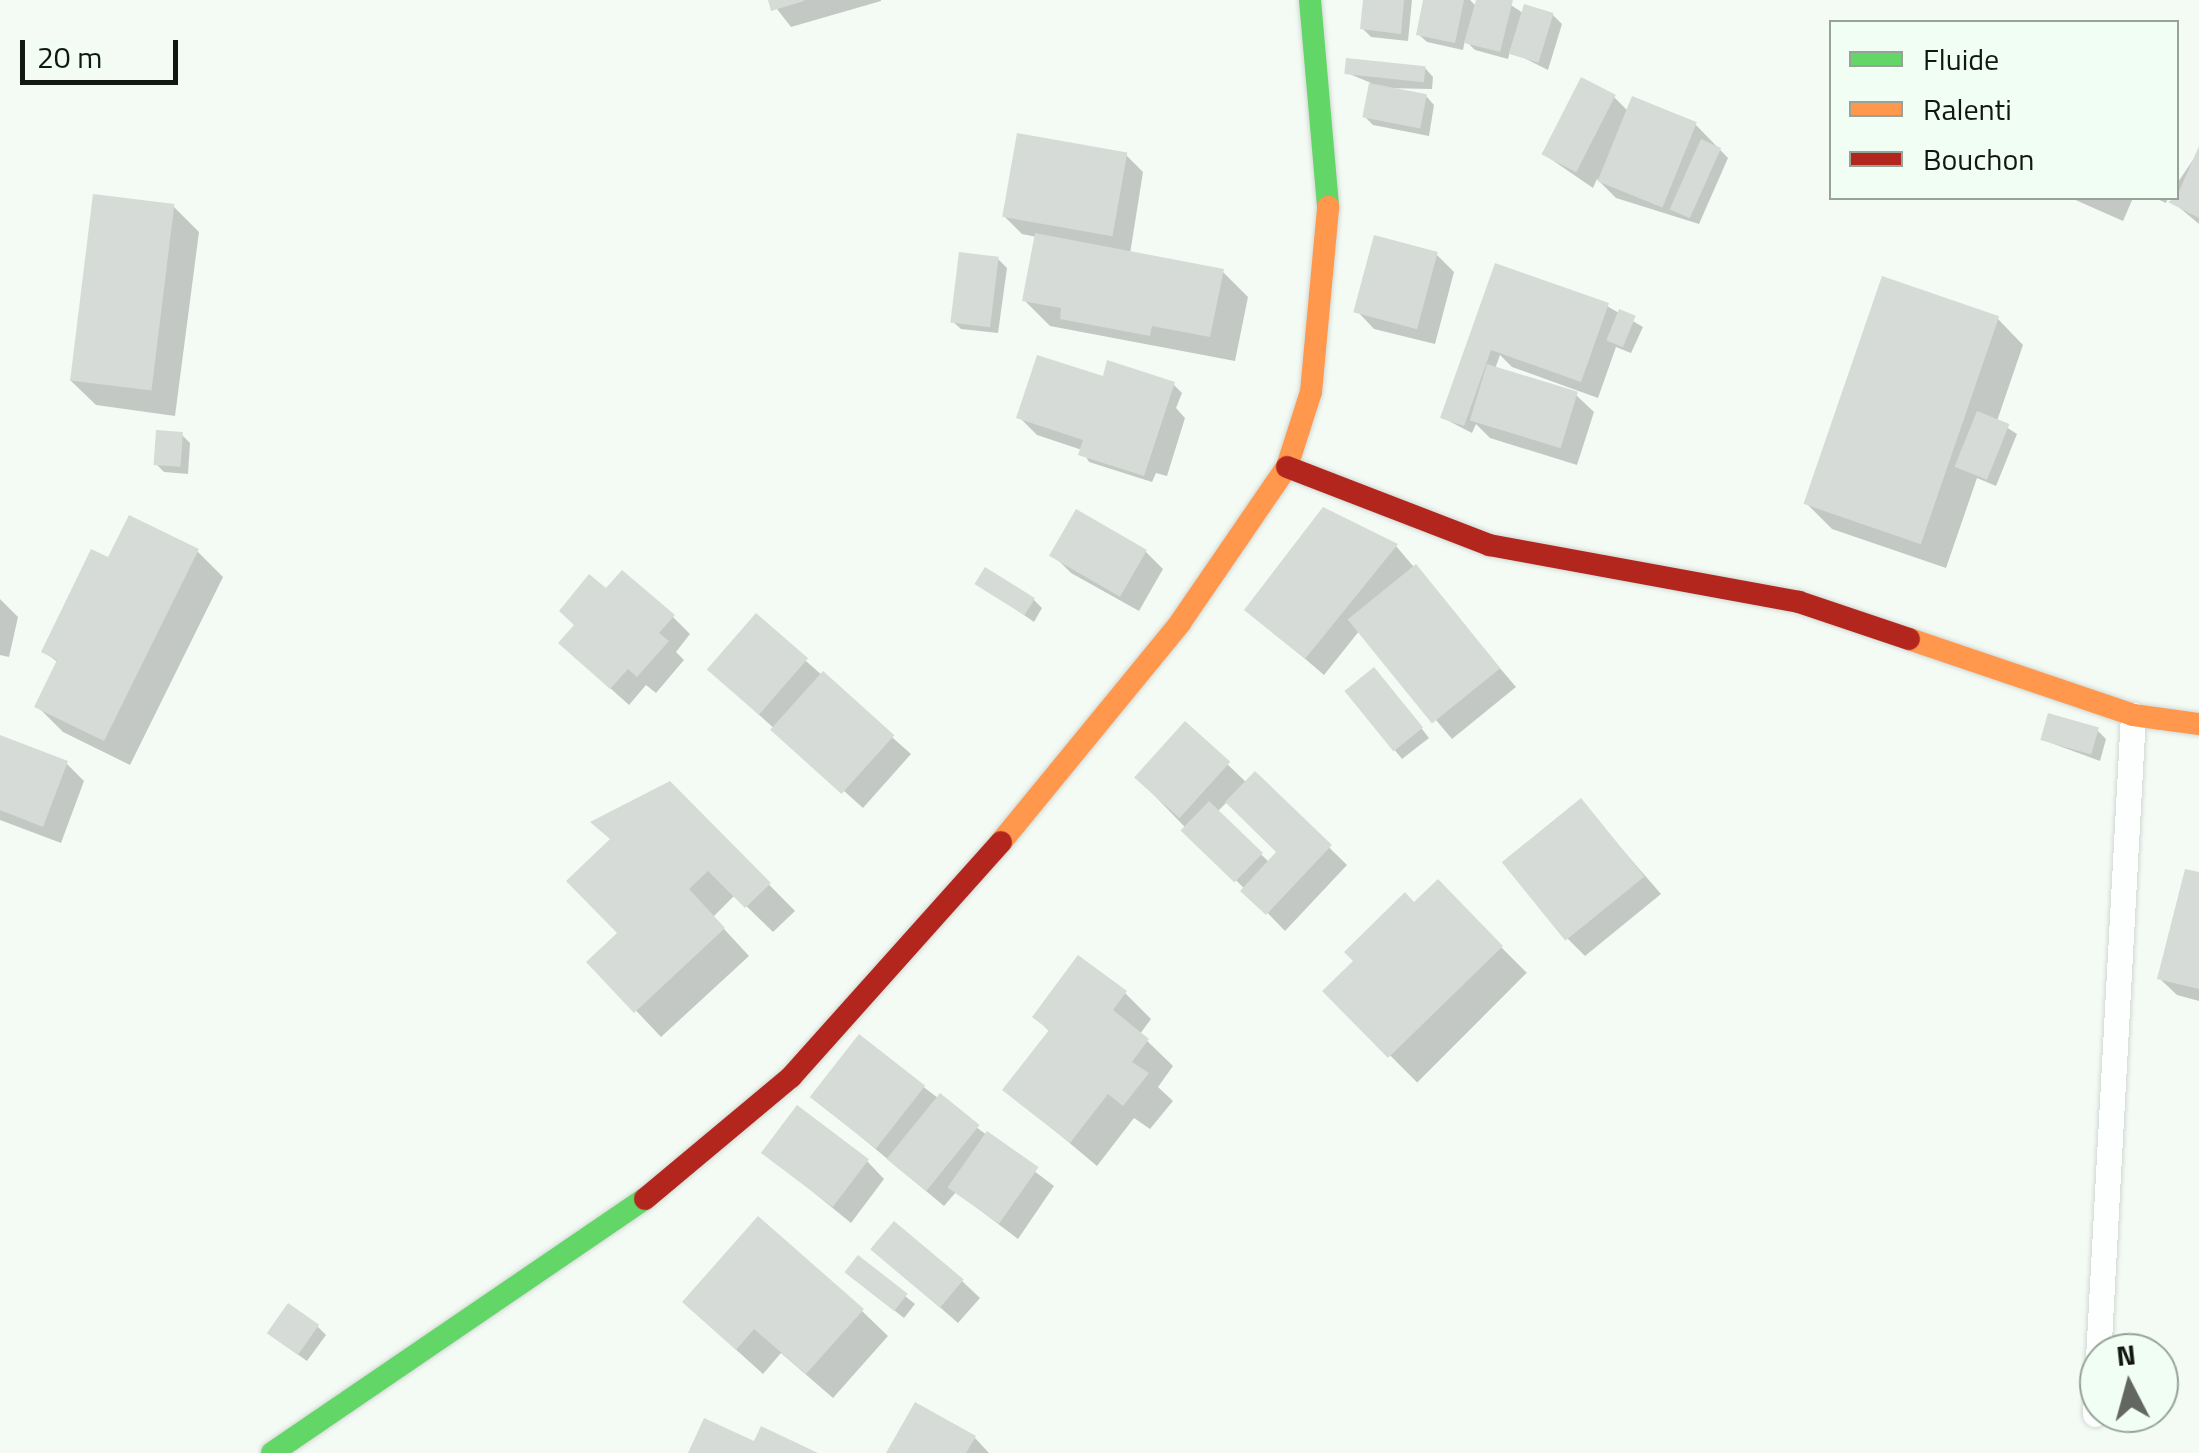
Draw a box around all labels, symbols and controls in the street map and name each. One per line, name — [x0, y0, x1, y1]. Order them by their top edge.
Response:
scale bar — [25, 20, 182, 82]
legend — [1829, 20, 2179, 200]
text: 20 m — [37, 34, 102, 80]
text: Fluide — [1923, 36, 1999, 82]
text: Ralenti — [1923, 86, 2012, 132]
text: Bouchon — [1923, 136, 2034, 182]
text: N — [2114, 1332, 2138, 1377]
north arrow — [2079, 1333, 2179, 1433]

